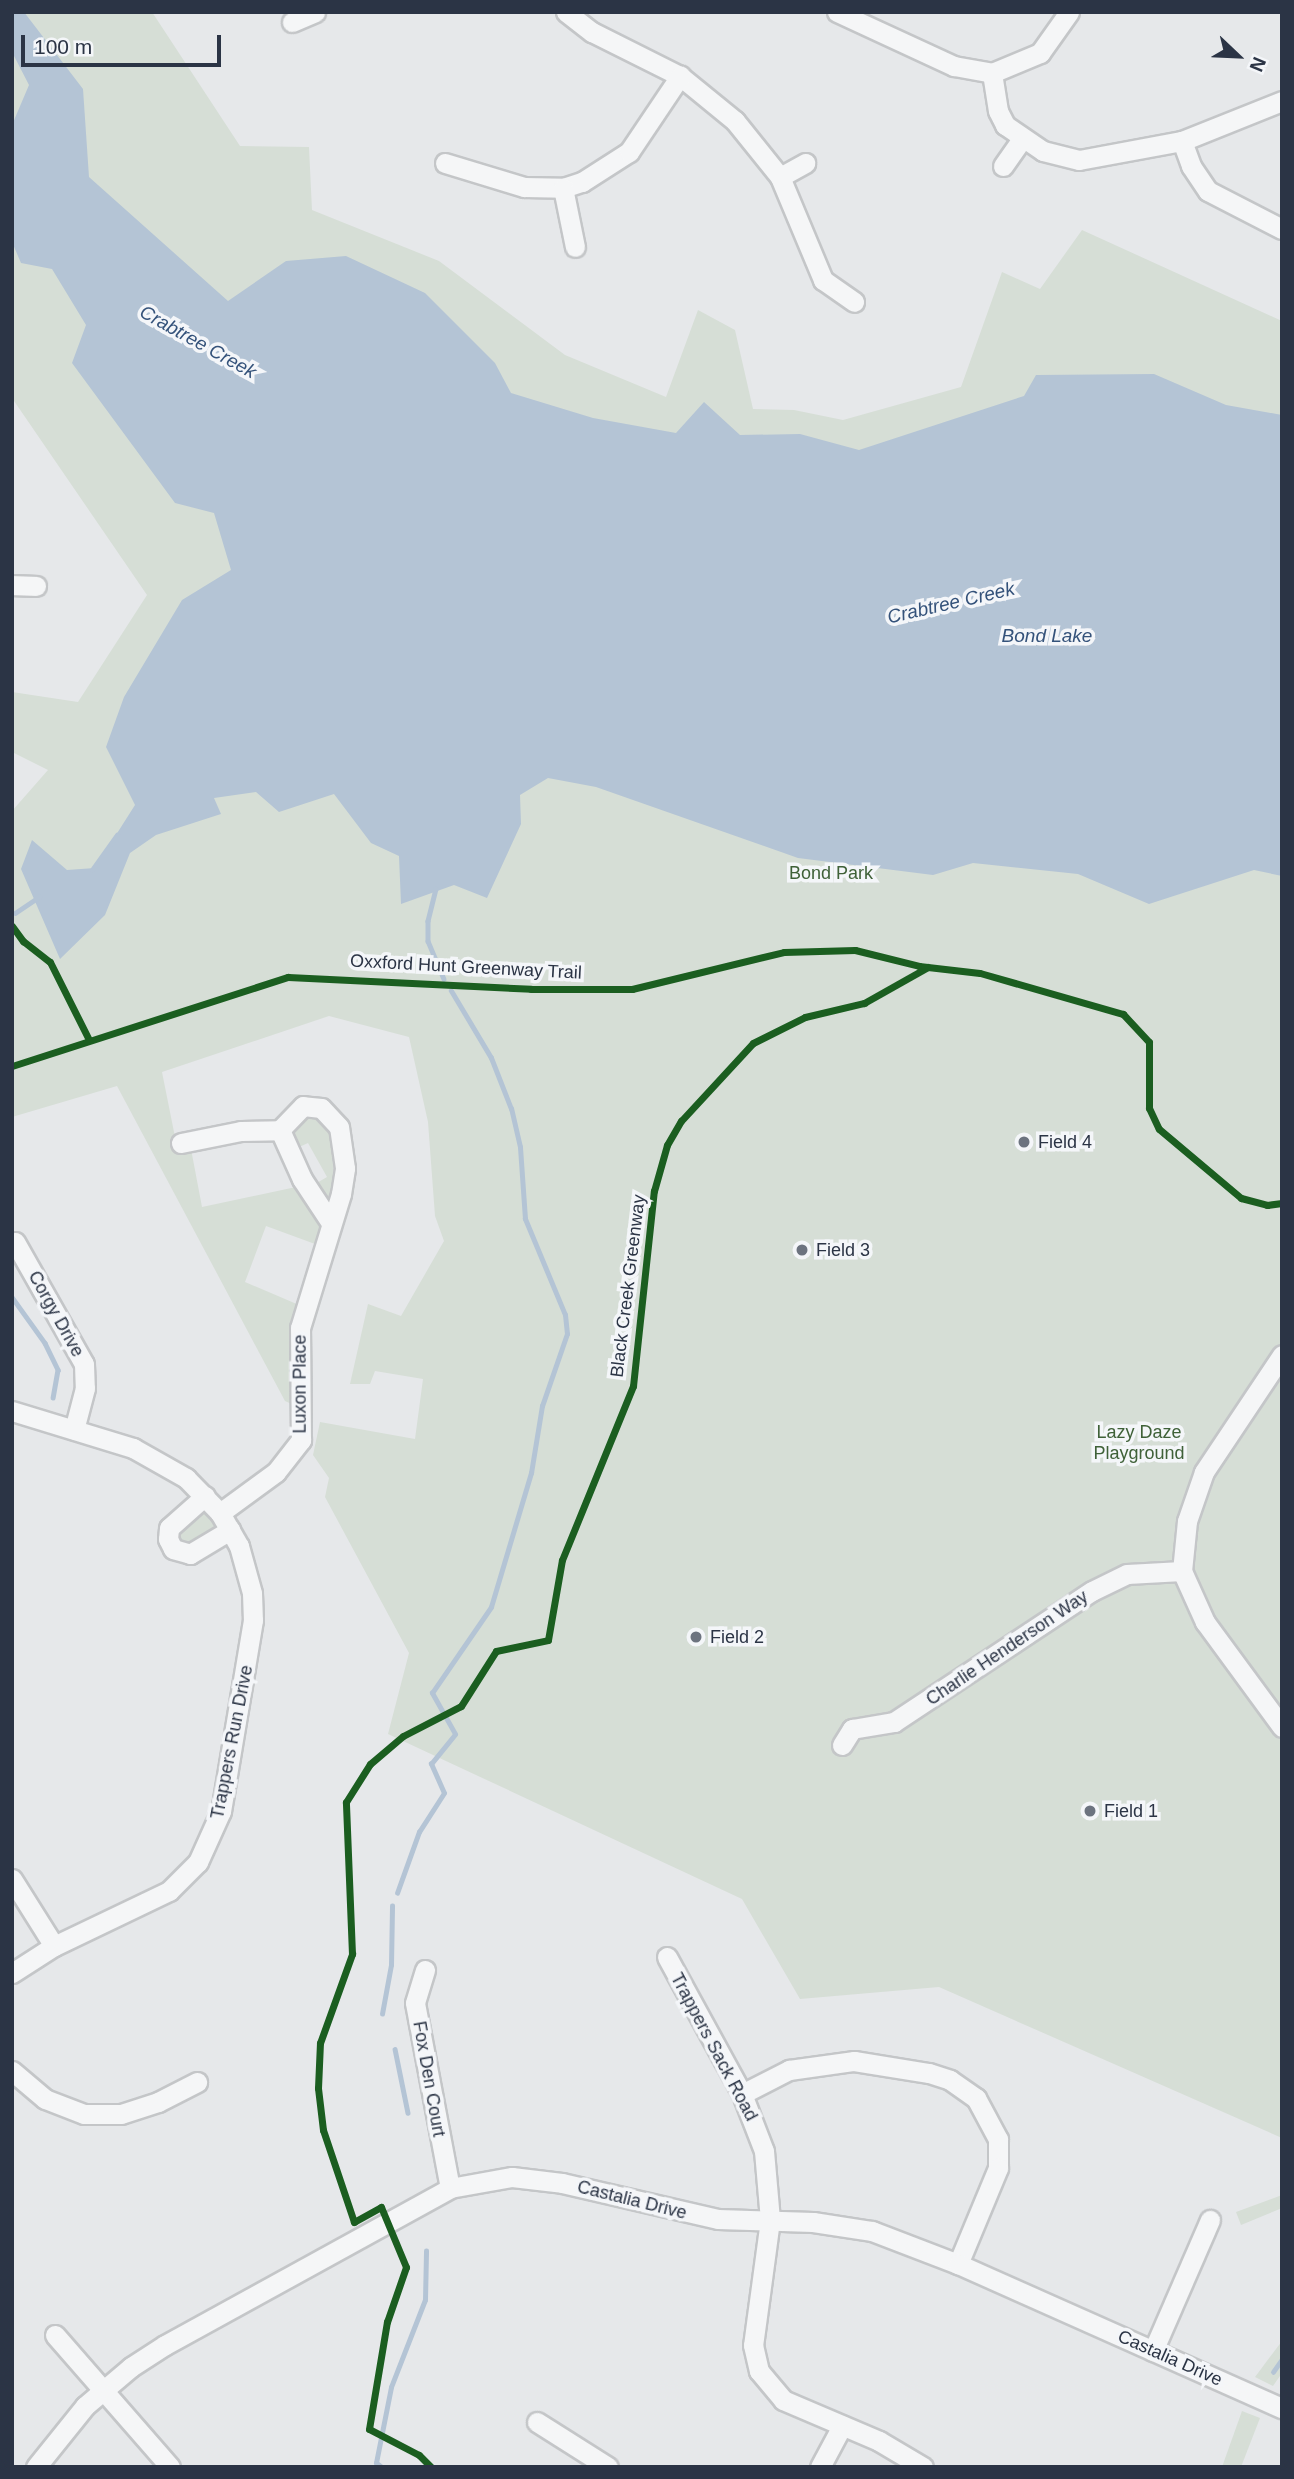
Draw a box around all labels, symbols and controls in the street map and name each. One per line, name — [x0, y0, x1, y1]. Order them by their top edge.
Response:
scale bar — [24, 21, 224, 65]
north arrow — [1203, 21, 1273, 91]
text: 100 m — [34, 35, 92, 58]
text: N — [1245, 54, 1270, 75]
water label: Crabtree Creek — [136, 301, 260, 383]
water label: Crabtree Creek — [885, 577, 1017, 629]
water label: Bond Lake — [1002, 625, 1092, 647]
park label: Bond Park — [789, 862, 873, 884]
street label: Oxxford Hunt Greenway Trail — [349, 950, 583, 984]
place label: Field 4 — [1038, 1131, 1092, 1153]
marker: Field 4 — [1016, 1134, 1032, 1150]
street label: Black Creek Greenway — [606, 1193, 650, 1379]
place label: Field 3 — [816, 1239, 870, 1261]
marker: Field 3 — [794, 1242, 810, 1258]
street label: Corgy Drive — [24, 1267, 88, 1361]
street label: Luxon Place — [289, 1334, 311, 1434]
park label: Lazy Daze Playground — [1093, 1422, 1185, 1464]
street label: Charlie Henderson Way — [922, 1586, 1092, 1710]
place label: Field 2 — [710, 1626, 764, 1648]
marker: Field 2 — [688, 1629, 704, 1645]
street label: Trappers Run Drive — [206, 1663, 258, 1821]
place label: Field 1 — [1104, 1800, 1158, 1822]
marker: Field 1 — [1082, 1803, 1098, 1819]
street label: Trappers Sack Road — [666, 1969, 762, 2125]
street label: Fox Den Court — [408, 2019, 450, 2139]
street label: Castalia Drive — [575, 2176, 689, 2224]
street label: Castalia Drive — [1114, 2325, 1226, 2391]

